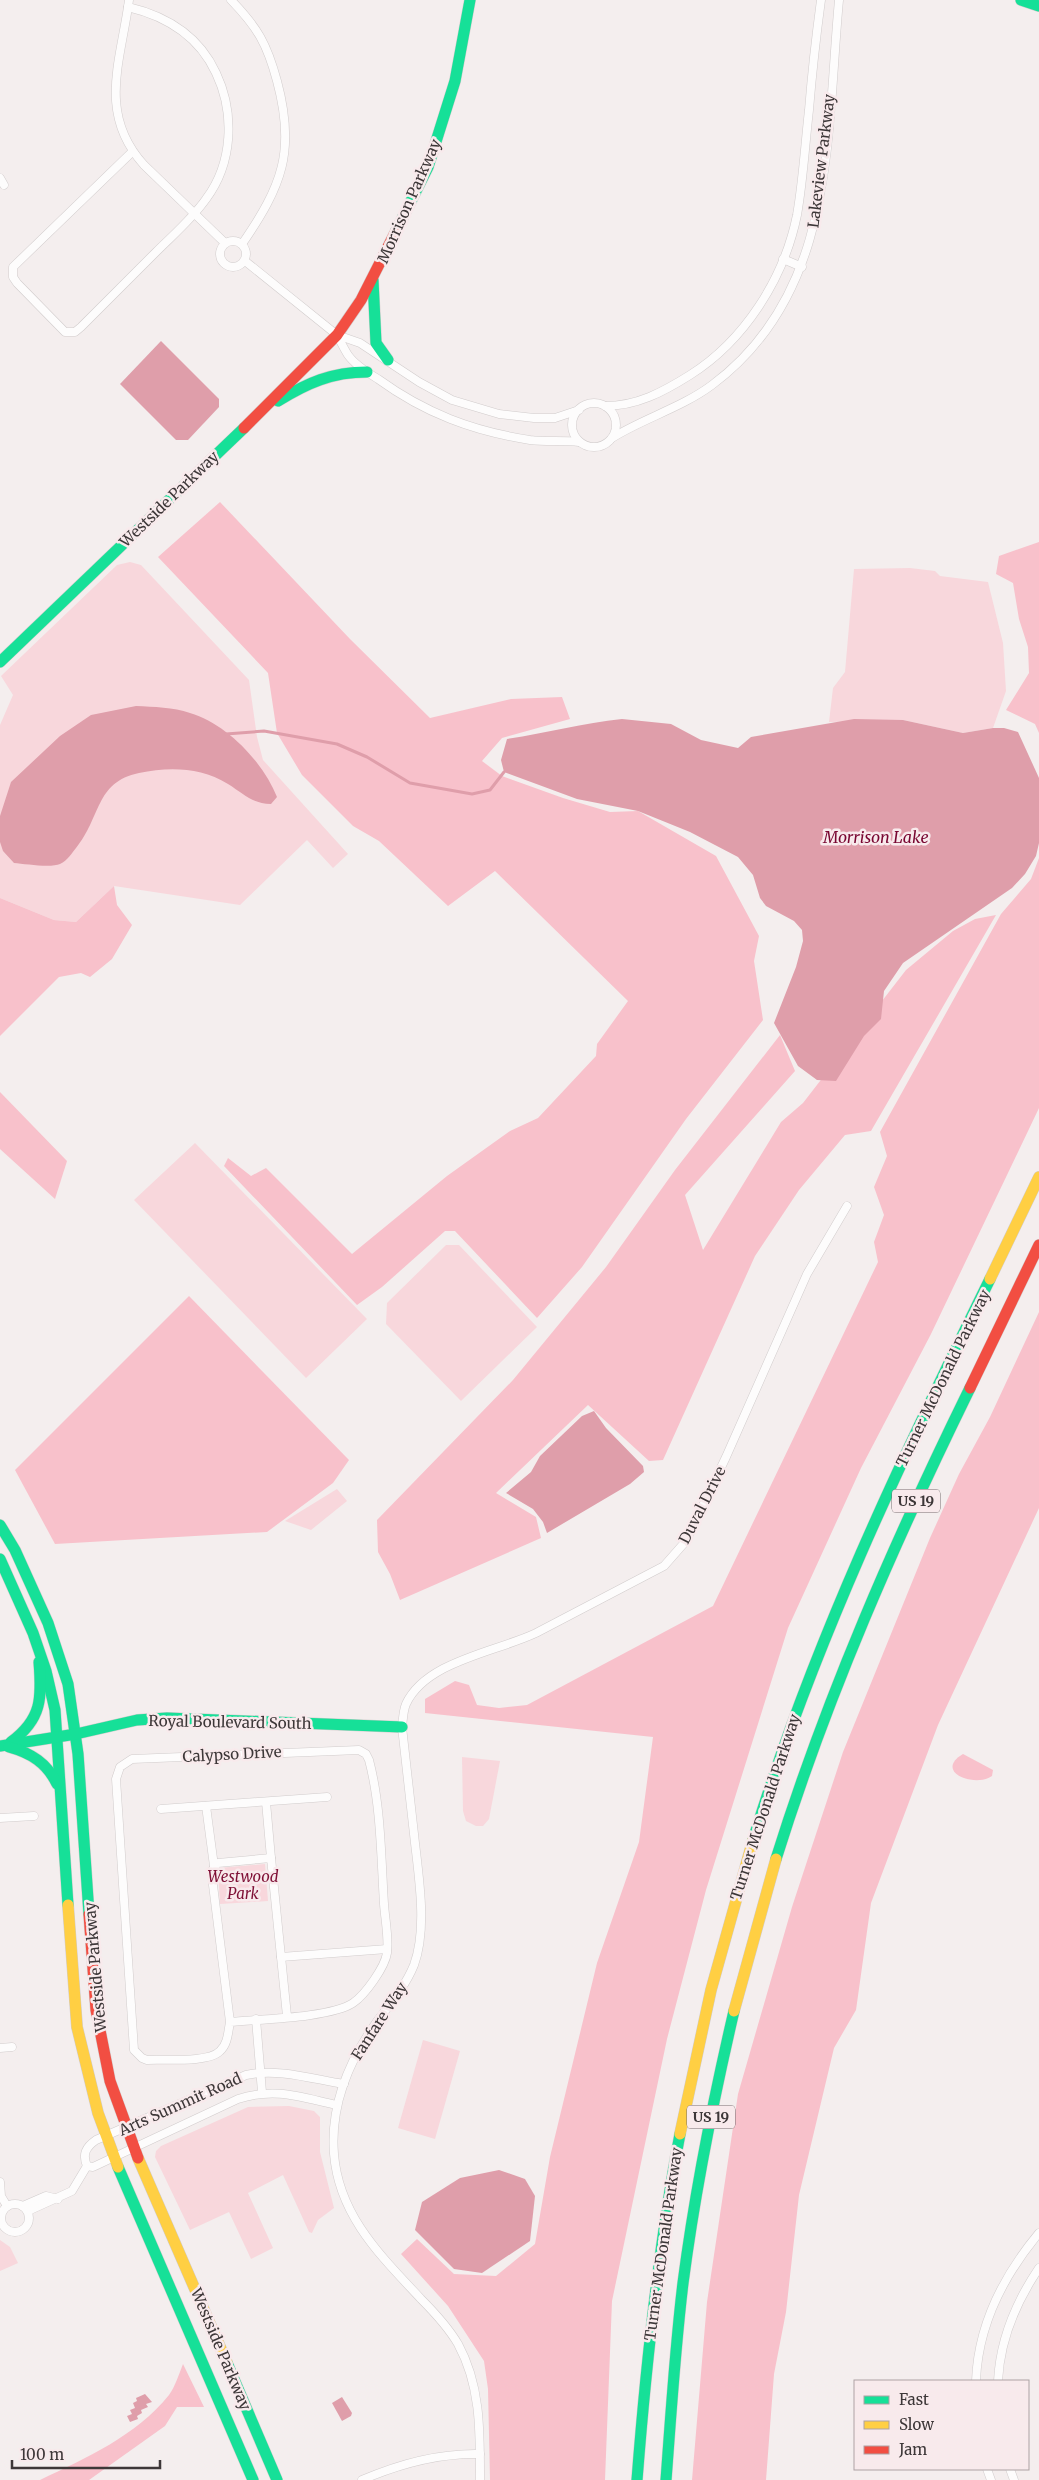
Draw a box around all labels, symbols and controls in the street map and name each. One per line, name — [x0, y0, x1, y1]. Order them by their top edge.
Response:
street label: Lakeview Parkway — [803, 93, 839, 229]
street label: Morrison Parkway — [373, 136, 445, 266]
street label: Westside Parkway — [115, 447, 223, 552]
water label: Morrison Lake — [822, 827, 929, 847]
street label: Turner McDonald Parkway — [892, 1286, 994, 1470]
street label: Duval Drive — [674, 1463, 730, 1547]
road number: US 19 — [892, 1490, 940, 1512]
street label: Royal Boulevard South — [148, 1711, 312, 1733]
street label: Turner McDonald Parkway — [726, 1711, 804, 1903]
street label: Calypso Drive — [182, 1742, 282, 1766]
park label: Westwood Park — [208, 1867, 279, 1903]
street label: Westside Parkway — [80, 1901, 110, 2034]
street label: Fanfare Way — [347, 1978, 411, 2063]
street label: Arts Summit Road — [115, 2068, 244, 2140]
road number: US 19 — [687, 2106, 735, 2128]
street label: Turner McDonald Parkway — [640, 2146, 686, 2342]
street label: Westside Parkway — [186, 2284, 255, 2413]
legend — [854, 2380, 1029, 2470]
text: Fast — [899, 2390, 929, 2409]
text: Slow — [899, 2415, 934, 2434]
scale bar — [12, 2438, 160, 2470]
text: Jam — [898, 2440, 927, 2459]
text: 100 m — [20, 2445, 64, 2464]

